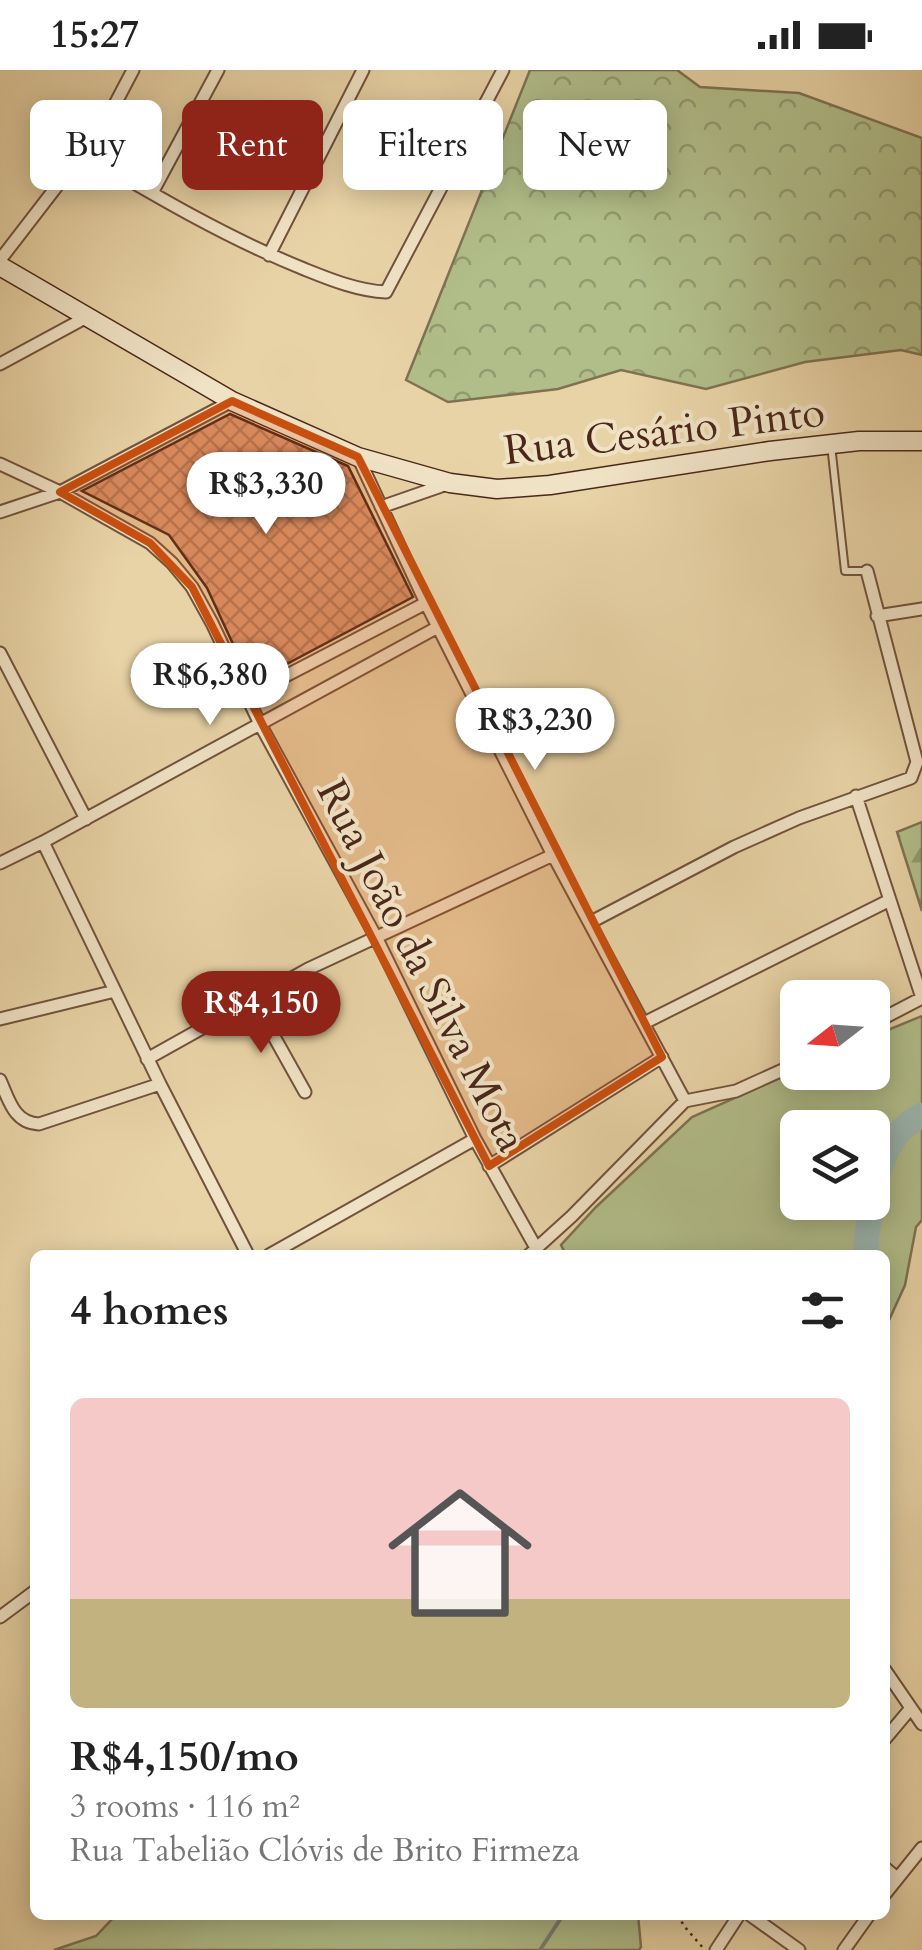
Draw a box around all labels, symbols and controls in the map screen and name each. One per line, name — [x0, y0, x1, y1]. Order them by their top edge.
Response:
text: 15:27 — [50, 9, 139, 61]
chip: Buy — [30, 100, 162, 190]
chip: Rent — [182, 100, 323, 190]
chip: Filters — [343, 100, 503, 190]
chip: New — [523, 100, 667, 190]
street label: Rua Cesário Pinto — [501, 384, 828, 479]
pin: R$3,330 — [174, 452, 358, 537]
text: R$3,330 — [209, 462, 323, 506]
pin: R$6,380 — [118, 643, 302, 728]
text: R$6,380 — [153, 653, 267, 697]
pin: R$3,230 — [443, 688, 627, 773]
text: R$3,230 — [478, 698, 592, 742]
street label: Rua João da Silva Mota — [303, 770, 540, 1161]
pin: R$4,150 — [169, 971, 353, 1056]
north arrow — [780, 980, 890, 1090]
map controls — [780, 980, 890, 1220]
text: R$4,150 — [204, 981, 318, 1025]
button: layers — [780, 1110, 890, 1220]
text: 4 homes — [70, 1282, 228, 1339]
icon: filters — [795, 1283, 850, 1338]
icon: home — [370, 1463, 550, 1643]
text: R$4,150/mo — [70, 1728, 299, 1785]
text: 3 rooms · 116 m² — [70, 1785, 300, 1829]
text: Rua Tabelião Clóvis de Brito Firmeza — [70, 1829, 580, 1873]

